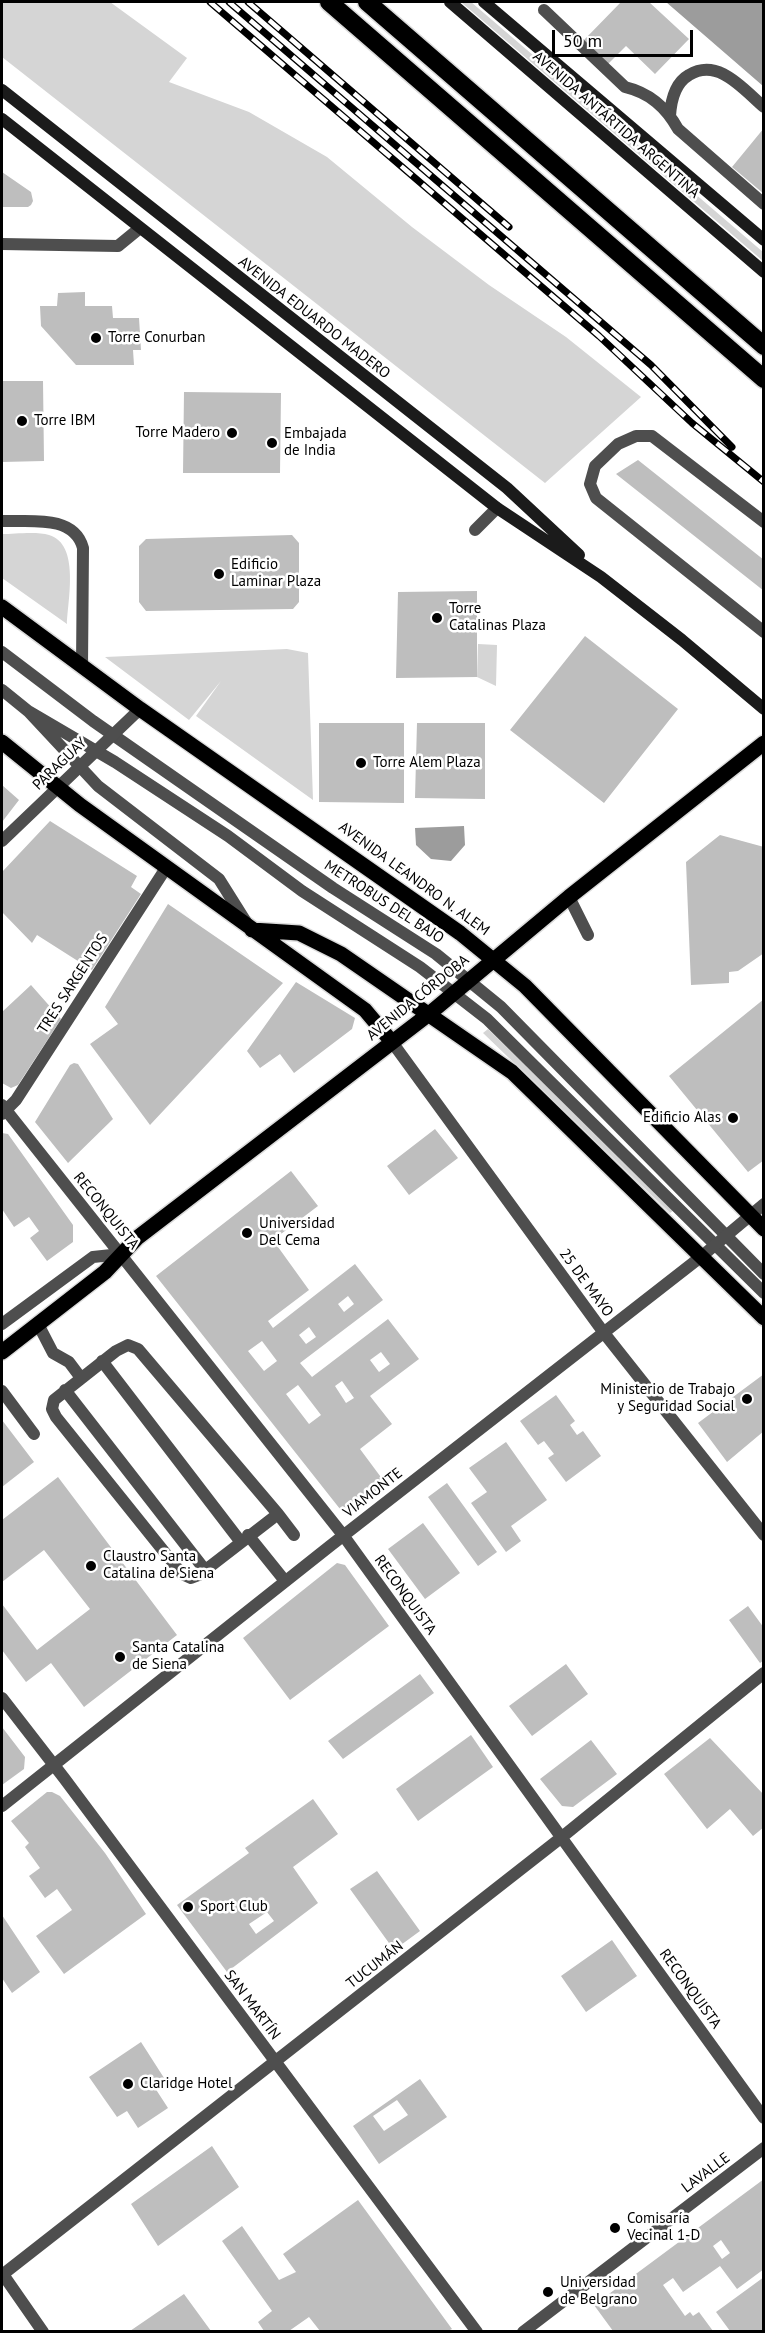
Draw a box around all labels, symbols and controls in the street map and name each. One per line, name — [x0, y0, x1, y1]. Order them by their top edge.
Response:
scale bar — [555, 18, 696, 56]
text: 50 m — [563, 29, 602, 52]
street label: AVENIDA ANTÁRTIDA ARGENTINA — [529, 48, 703, 202]
street label: AVENIDA EDUARDO MADERO — [234, 253, 394, 383]
place label: Torre Conurban — [108, 329, 205, 347]
marker: Torre Conurban — [89, 331, 103, 345]
place label: Torre IBM — [34, 412, 95, 430]
marker: Torre IBM — [15, 414, 29, 428]
place label: Torre Madero — [136, 424, 220, 442]
place label: Embajada de India — [284, 425, 347, 460]
marker: Torre Madero — [225, 426, 239, 440]
marker: Embajada de India — [265, 436, 279, 450]
place label: Edificio Laminar Plaza — [231, 556, 321, 591]
marker: Edificio Laminar Plaza — [212, 567, 226, 581]
place label: Torre Catalinas Plaza — [449, 600, 546, 635]
marker: Torre Catalinas Plaza — [430, 611, 444, 625]
street label: PARAGUAY — [29, 734, 91, 794]
place label: Torre Alem Plaza — [373, 754, 481, 772]
marker: Torre Alem Plaza — [354, 756, 368, 770]
street label: AVENIDA LEANDRO N. ALEM — [335, 818, 493, 940]
street label: METROBUS DEL BAJO — [321, 857, 447, 947]
street label: TRES SARGENTOS — [34, 931, 112, 1037]
street label: AVENIDA CÓRDOBA — [363, 951, 473, 1045]
place label: Edificio Alas — [643, 1109, 721, 1127]
marker: Edificio Alas — [726, 1111, 740, 1125]
street label: RECONQUISTA — [69, 1169, 143, 1253]
place label: Universidad Del Cema — [259, 1215, 335, 1250]
marker: Universidad Del Cema — [240, 1226, 254, 1240]
street label: 25 DE MAYO — [555, 1245, 617, 1321]
place label: Ministerio de Trabajo y Seguridad Social — [600, 1381, 735, 1416]
marker: Ministerio de Trabajo y Seguridad Social — [740, 1392, 754, 1406]
street label: VIAMONTE — [340, 1464, 406, 1522]
place label: Claustro Santa Catalina de Siena — [103, 1548, 214, 1583]
street label: RECONQUISTA — [370, 1552, 440, 1638]
marker: Claustro Santa Catalina de Siena — [84, 1559, 98, 1573]
place label: Santa Catalina de Siena — [132, 1639, 224, 1674]
marker: Santa Catalina de Siena — [113, 1650, 127, 1664]
place label: Sport Club — [200, 1898, 268, 1916]
marker: Sport Club — [181, 1900, 195, 1914]
street label: TUCUMÁN — [343, 1937, 407, 1993]
street label: RECONQUISTA — [655, 1946, 725, 2032]
street label: SAN MARTÍN — [220, 1967, 284, 2043]
place label: Claridge Hotel — [140, 2075, 232, 2093]
marker: Claridge Hotel — [121, 2077, 135, 2091]
street label: LAVALLE — [678, 2149, 734, 2197]
place label: Comisaría Vecinal 1-D — [627, 2210, 700, 2245]
marker: Comisaría Vecinal 1-D — [608, 2221, 622, 2235]
place label: Universidad de Belgrano — [560, 2274, 637, 2309]
marker: Universidad de Belgrano — [541, 2285, 555, 2299]

